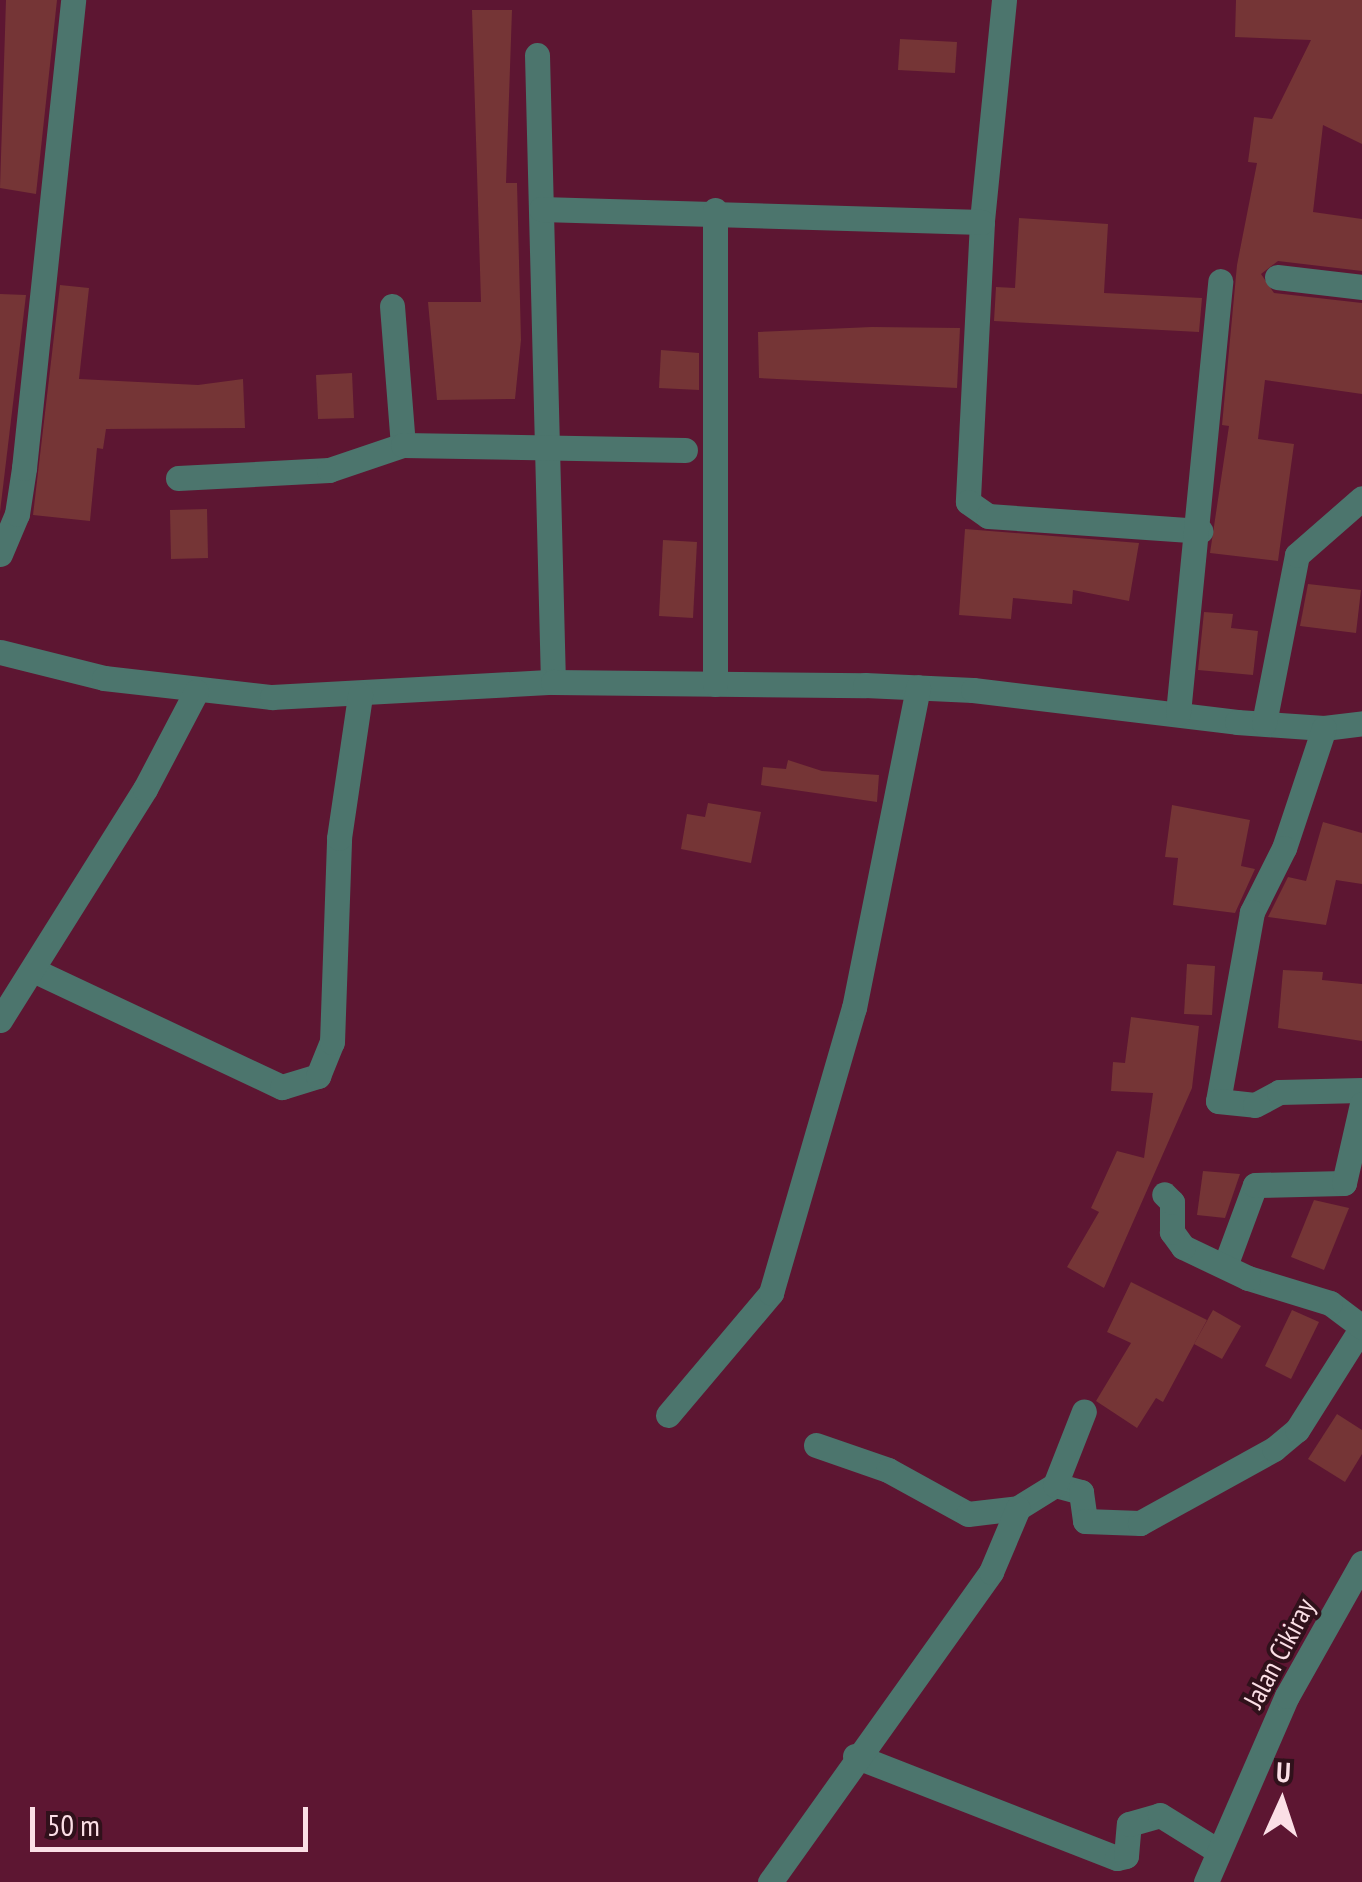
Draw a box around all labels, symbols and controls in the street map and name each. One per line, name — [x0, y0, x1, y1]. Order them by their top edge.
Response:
street label: Jalan Cikiray — [1236, 1593, 1322, 1713]
north arrow — [1232, 1752, 1332, 1852]
text: U — [1275, 1753, 1292, 1790]
scale bar — [35, 1787, 312, 1849]
text: 50 m — [47, 1805, 100, 1844]

